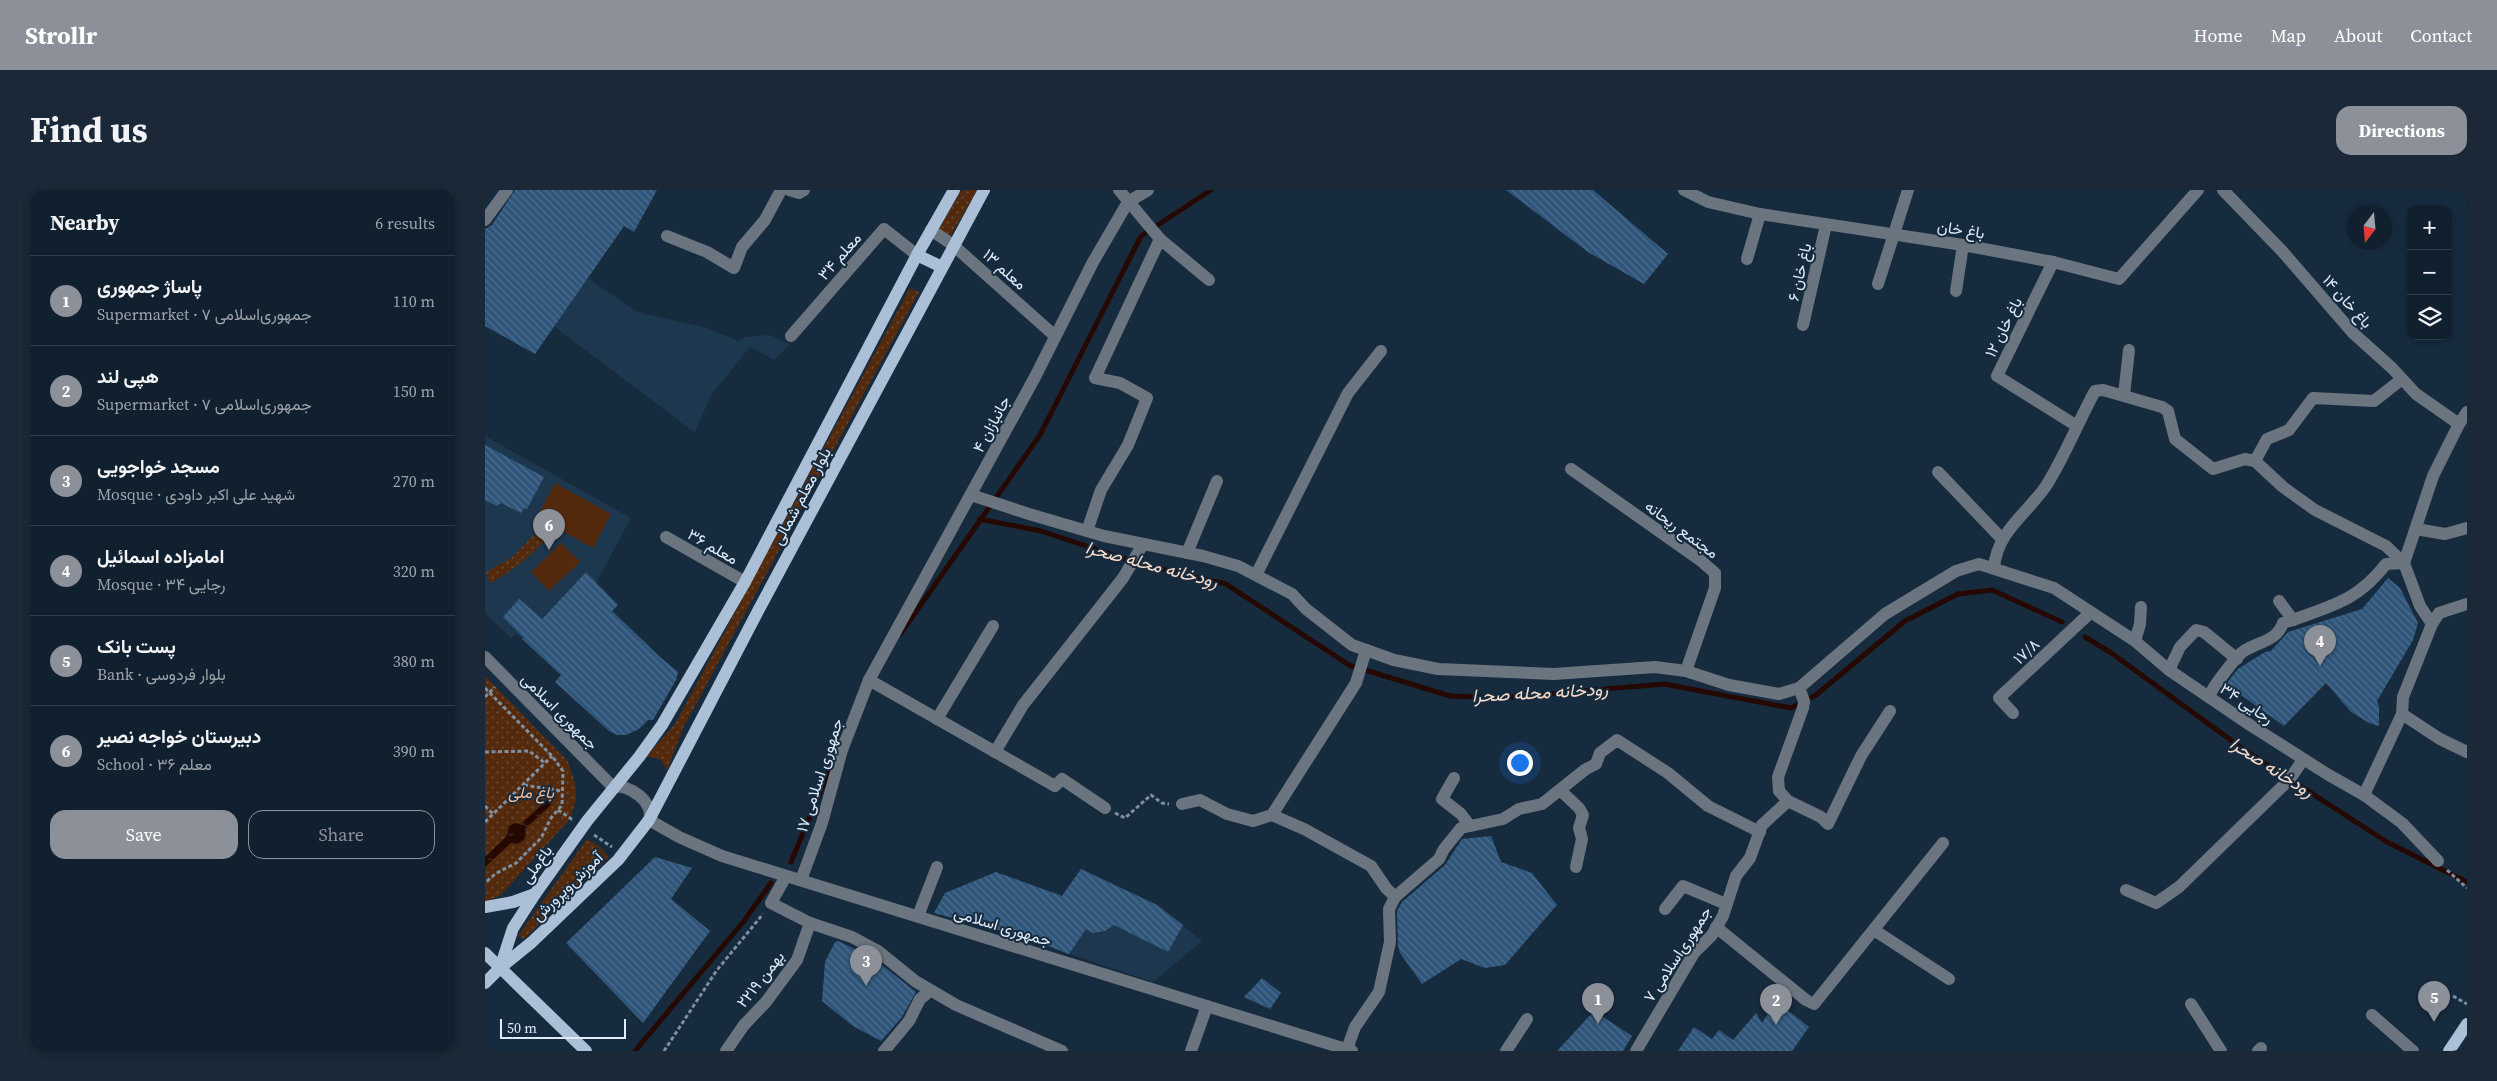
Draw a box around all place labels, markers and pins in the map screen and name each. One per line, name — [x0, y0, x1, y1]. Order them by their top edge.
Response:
pin: 6 — [533, 509, 565, 550]
pin: 4 — [2304, 625, 2336, 666]
pin: 3 — [850, 945, 882, 986]
pin: 5 — [2418, 981, 2450, 1022]
pin: 1 — [1582, 983, 1614, 1024]
pin: 2 — [1760, 984, 1792, 1025]

